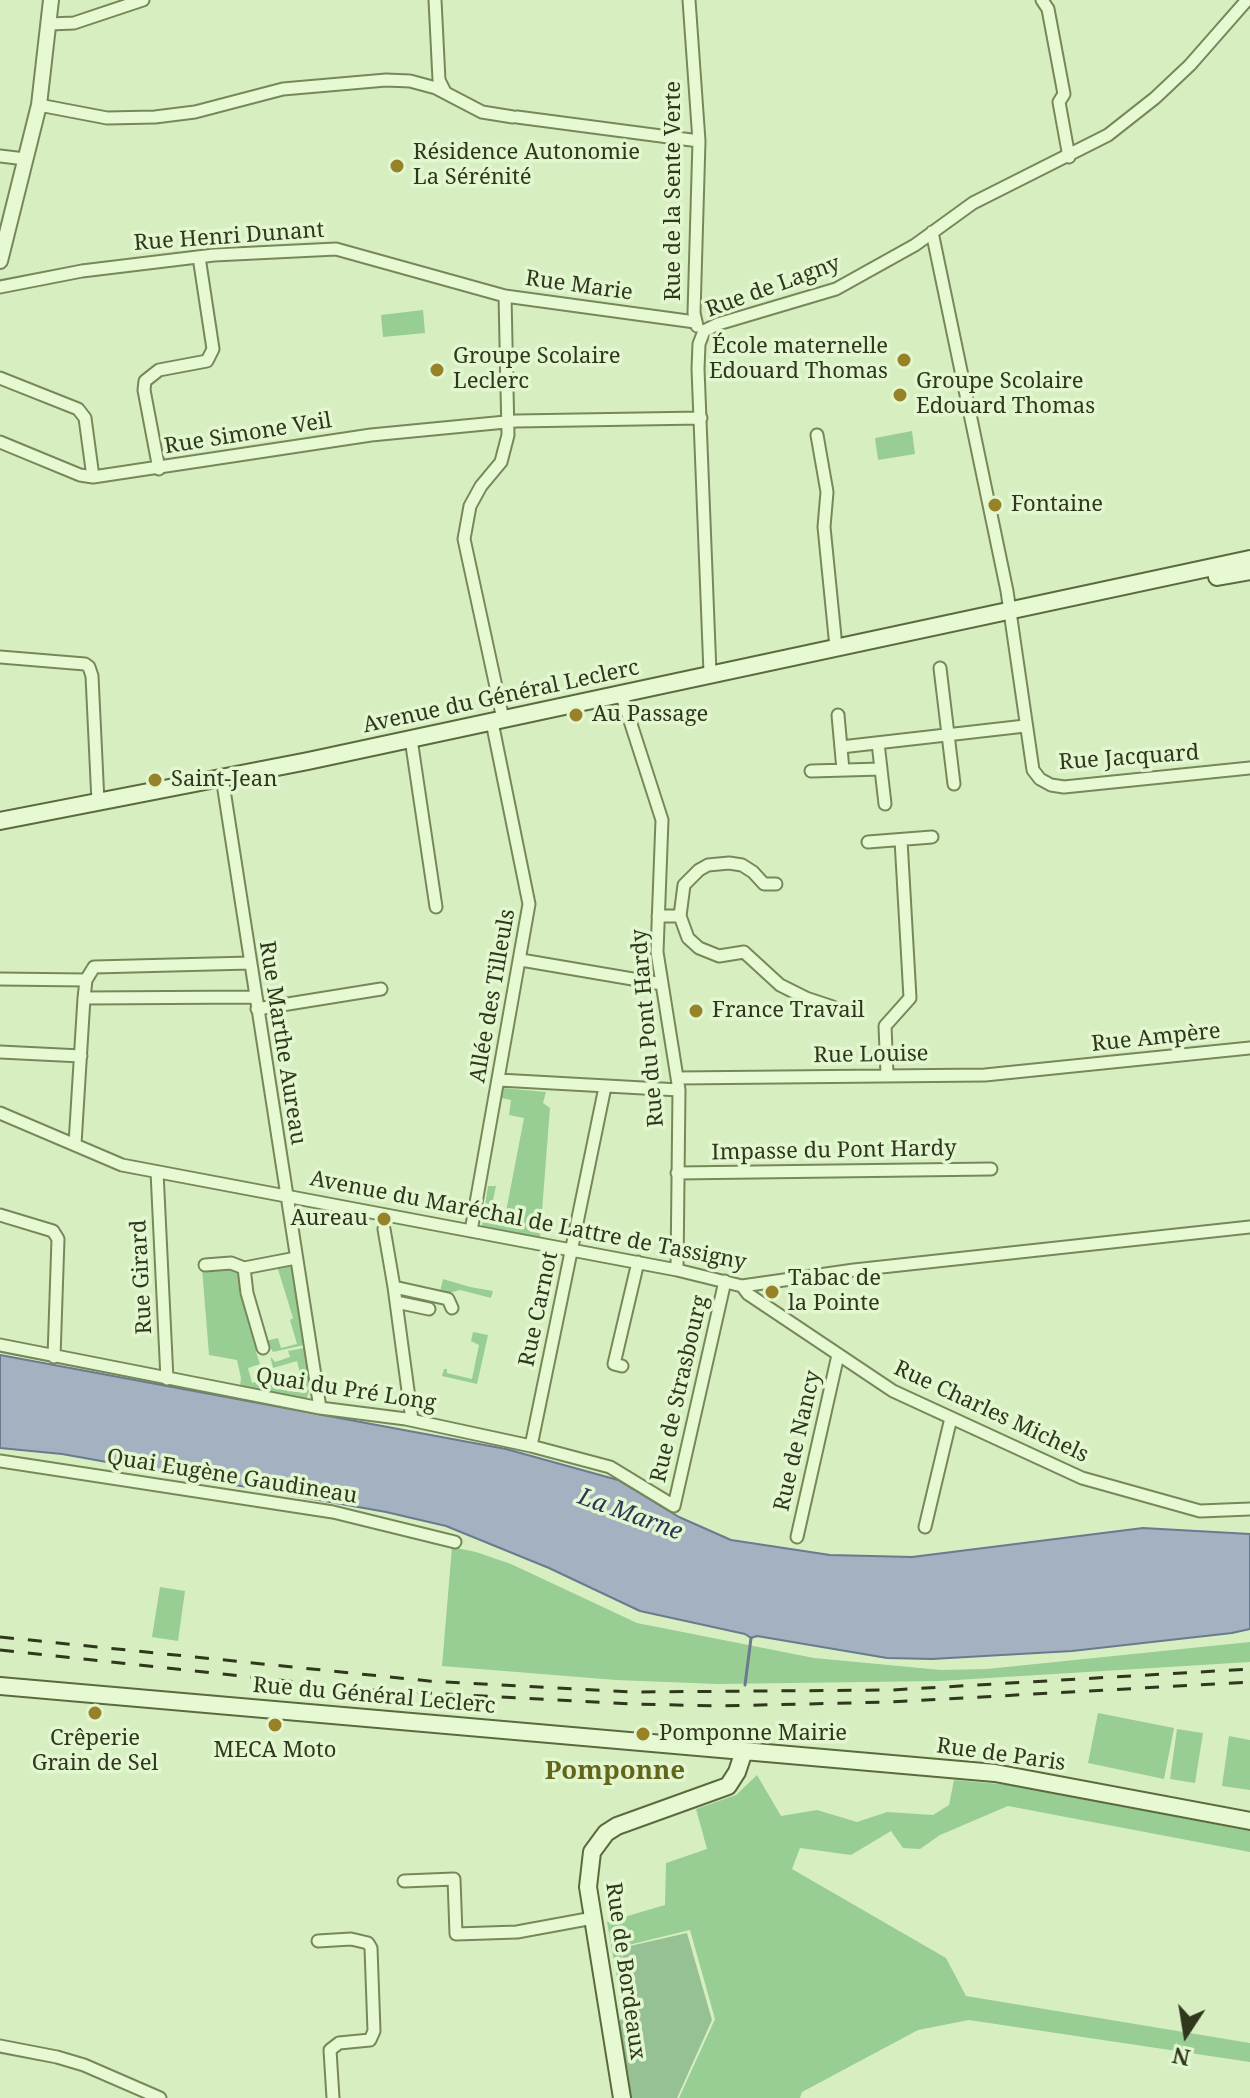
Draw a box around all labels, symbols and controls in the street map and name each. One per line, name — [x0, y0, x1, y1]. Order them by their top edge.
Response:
street label: Rue de la Sente Verte — [661, 81, 687, 301]
place label: Résidence Autonomie La Sérénité — [413, 140, 640, 192]
marker: Résidence Autonomie La Sérénité — [388, 157, 406, 175]
street label: Rue Henri Dunant — [133, 217, 325, 257]
street label: Rue de Lagny — [702, 250, 844, 324]
street label: Rue Marie — [524, 265, 634, 307]
place label: École maternelle Edouard Thomas — [709, 334, 888, 386]
place label: Groupe Scolaire Leclerc — [453, 344, 621, 396]
marker: École maternelle Edouard Thomas — [895, 351, 913, 369]
marker: Groupe Scolaire Leclerc — [428, 361, 446, 379]
place label: Groupe Scolaire Edouard Thomas — [916, 369, 1095, 420]
marker: Groupe Scolaire Edouard Thomas — [891, 386, 909, 404]
street label: Rue Simone Veil — [162, 408, 334, 460]
place label: Fontaine — [1011, 492, 1103, 518]
marker: Fontaine — [986, 496, 1004, 514]
street label: Avenue du Général Leclerc — [360, 655, 642, 739]
place label: Au Passage — [592, 702, 708, 728]
marker: Au Passage — [567, 706, 585, 724]
street label: Rue Jacquard — [1058, 740, 1200, 776]
place label: Saint-Jean — [171, 767, 277, 793]
marker: Saint-Jean — [146, 771, 164, 789]
street label: Allée des Tilleuls — [465, 907, 521, 1085]
street label: Rue du Pont Hardy — [626, 928, 670, 1128]
street label: Rue Marthe Aureau — [253, 939, 311, 1147]
place label: France Travail — [712, 998, 865, 1024]
marker: France Travail — [687, 1002, 705, 1020]
street label: Rue Ampère — [1090, 1018, 1222, 1058]
street label: Rue Louise — [813, 1041, 929, 1069]
street label: Impasse du Pont Hardy — [711, 1136, 957, 1166]
street label: Avenue du Maréchal de Lattre de Tassigny — [308, 1166, 748, 1276]
place label: Aureau — [290, 1206, 368, 1232]
marker: Aureau — [375, 1210, 393, 1228]
street label: Rue Girard — [126, 1219, 158, 1335]
street label: Rue Carnot — [514, 1249, 564, 1369]
place label: Tabac de la Pointe — [788, 1266, 881, 1318]
marker: Tabac de la Pointe — [763, 1283, 781, 1301]
street label: Rue de Strasbourg — [646, 1293, 714, 1485]
street label: Rue Charles Michels — [890, 1355, 1092, 1469]
street label: Quai du Pré Long — [254, 1363, 438, 1417]
street label: Rue de Nancy — [769, 1368, 827, 1514]
street label: Quai Eugène Gaudineau — [105, 1444, 359, 1510]
water label: La Marne — [574, 1483, 686, 1547]
street label: Rue du Général Leclerc — [252, 1672, 496, 1720]
marker: Crêperie Grain de Sel — [86, 1704, 104, 1722]
marker: MECA Moto — [266, 1716, 284, 1734]
place label: Pomponne Mairie — [659, 1721, 847, 1747]
marker: Pomponne Mairie — [634, 1725, 652, 1743]
place label: Crêperie Grain de Sel — [32, 1726, 158, 1778]
street label: Rue de Paris — [935, 1733, 1067, 1777]
place label: MECA Moto — [214, 1738, 336, 1764]
district label: Pomponne — [545, 1756, 685, 1788]
street label: Rue de Bordeaux — [599, 1881, 651, 2061]
north arrow — [1146, 1994, 1226, 2074]
text: N — [1169, 2041, 1193, 2074]

